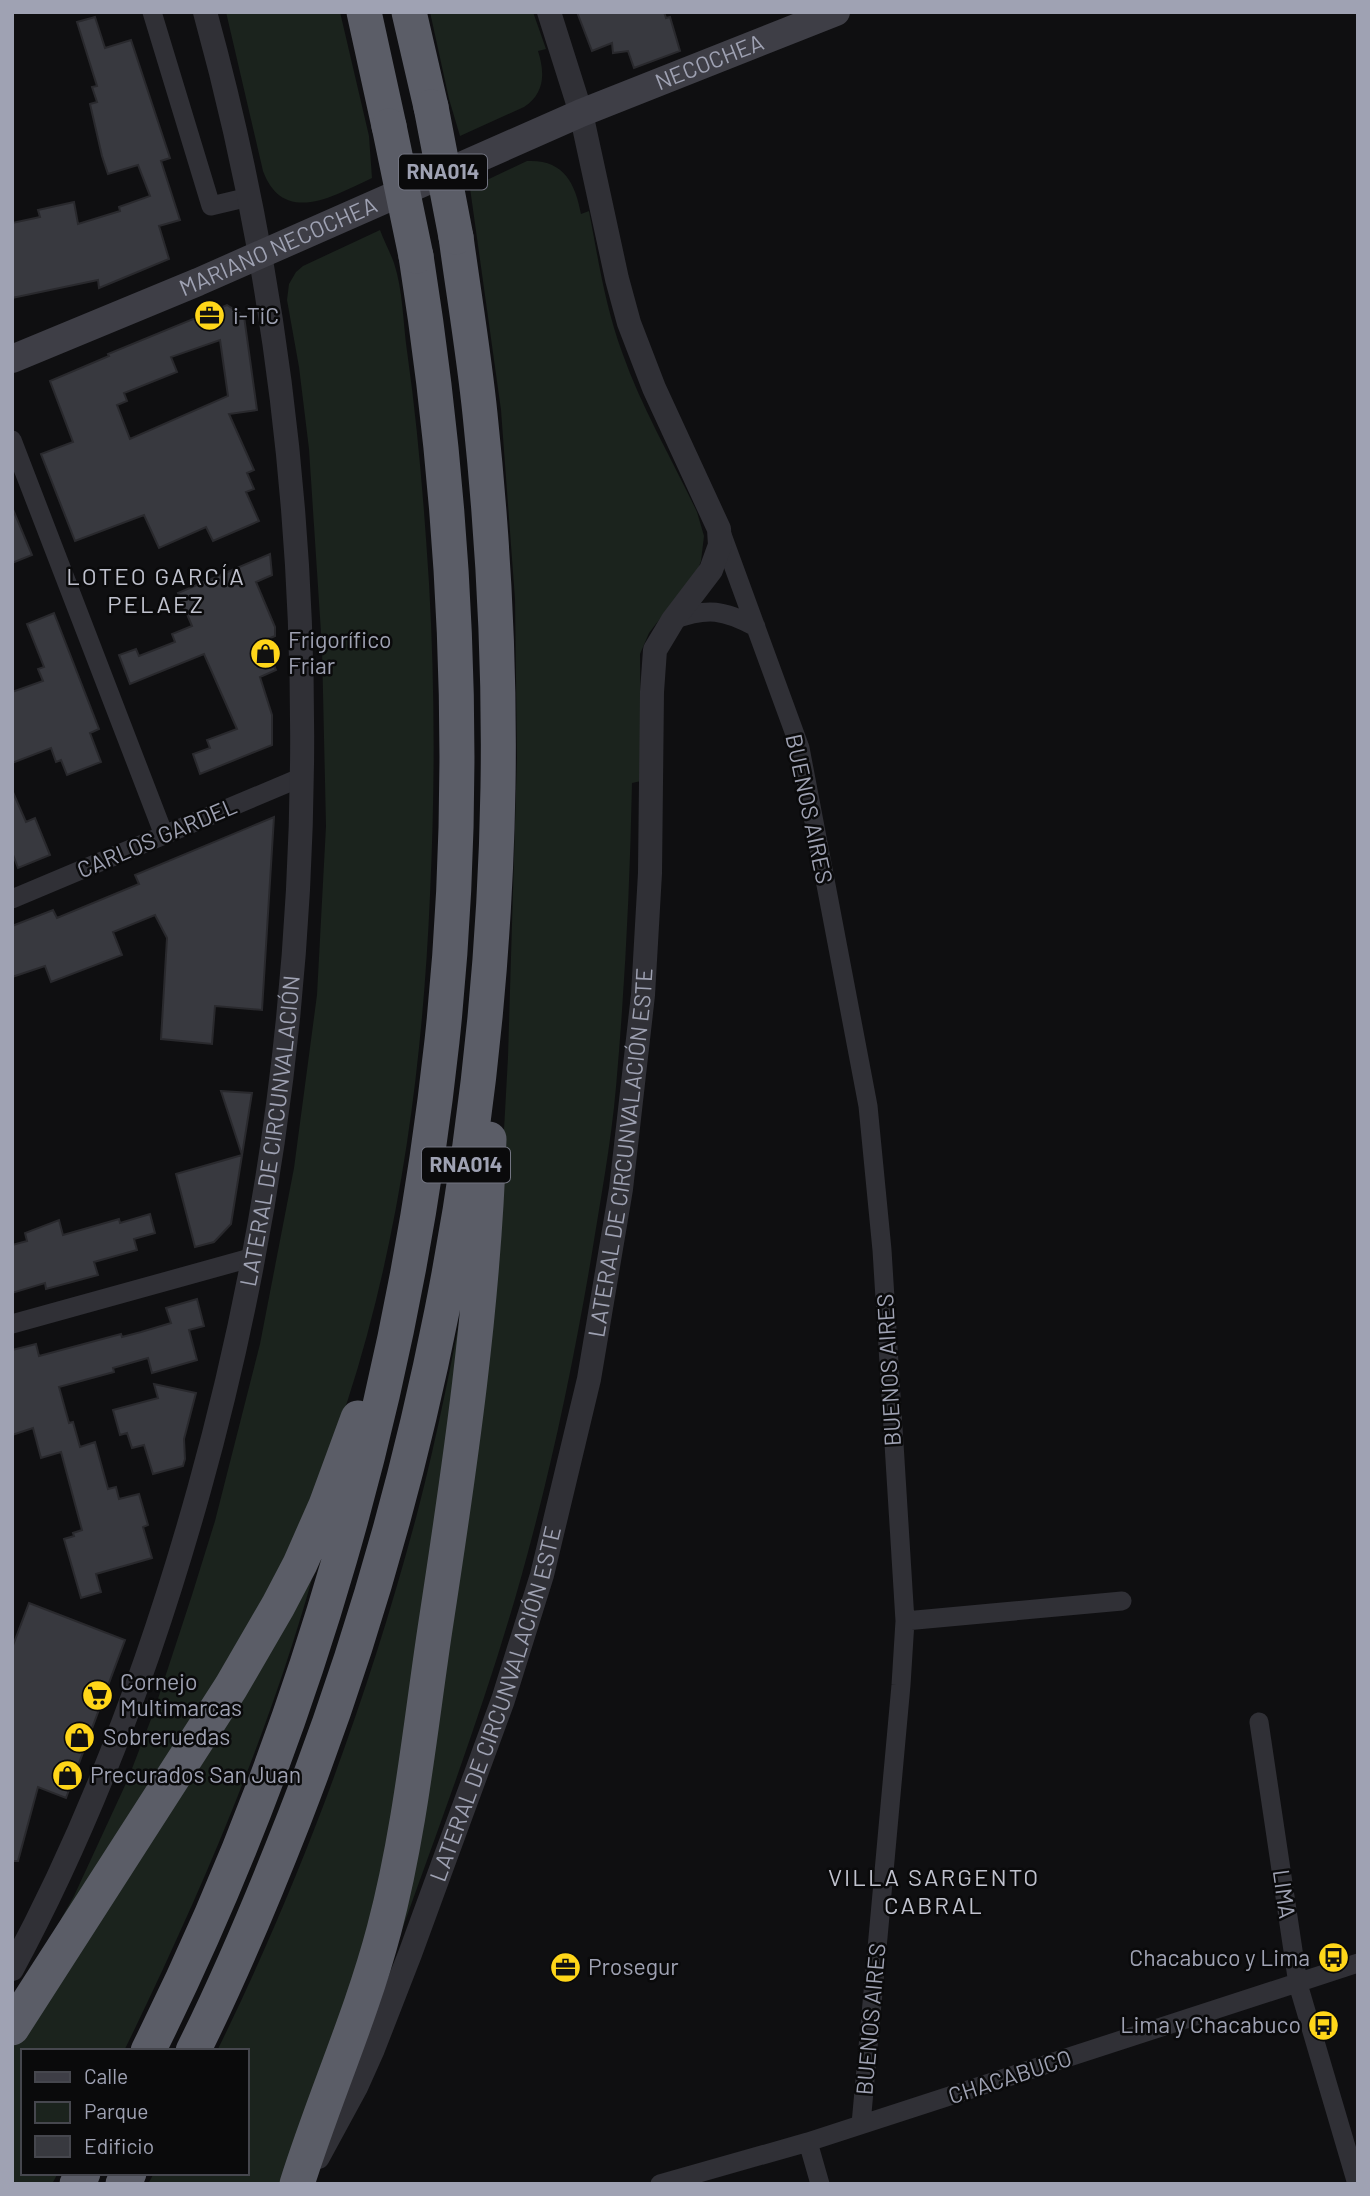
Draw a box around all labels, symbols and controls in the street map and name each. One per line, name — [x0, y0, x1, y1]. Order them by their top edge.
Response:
street label: NECOCHEA — [651, 27, 767, 95]
road number: RNA014 — [399, 154, 487, 190]
street label: MARIANO NECOCHEA — [175, 190, 381, 301]
office icon: i-TiC — [193, 299, 227, 333]
place label: i-TiC — [233, 301, 279, 329]
district label: LOTEO GARCÍA PELAEZ — [66, 561, 246, 618]
place label: Frigorífico Friar — [288, 625, 392, 679]
shop icon: Frigorífico Friar — [248, 636, 282, 670]
street label: BUENOS AIRES — [780, 731, 840, 886]
street label: CARLOS GARDEL — [73, 791, 241, 883]
street label: LATERAL DE CIRCUNVALACIÓN ESTE — [581, 967, 658, 1339]
street label: LATERAL DE CIRCUNVALACIÓN — [233, 974, 305, 1289]
road number: RNA014 — [422, 1148, 510, 1182]
street label: BUENOS AIRES — [870, 1293, 906, 1447]
street label: LATERAL DE CIRCUNVALACIÓN ESTE — [423, 1523, 566, 1885]
place label: Cornejo Multimarcas — [120, 1667, 242, 1721]
supermarket icon: Cornejo Multimarcas — [80, 1678, 114, 1712]
shop icon: Sobreruedas — [63, 1720, 97, 1754]
place label: Sobreruedas — [103, 1722, 230, 1750]
shop icon: Precurados San Juan — [50, 1758, 84, 1792]
place label: Precurados San Juan — [90, 1760, 301, 1788]
district label: VILLA SARGENTO CABRAL — [828, 1862, 1040, 1919]
street label: LIMA — [1268, 1867, 1302, 1920]
bus stop icon: Chacabuco y Lima — [1316, 1941, 1350, 1975]
street label: BUENOS AIRES — [849, 1942, 891, 2096]
place label: Chacabuco y Lima — [1129, 1943, 1310, 1971]
office icon: Prosegur — [548, 1950, 582, 1984]
place label: Prosegur — [588, 1952, 679, 1980]
bus stop icon: Lima y Chacabuco — [1307, 2008, 1341, 2042]
place label: Lima y Chacabuco — [1120, 2010, 1301, 2038]
street label: CHACABUCO — [944, 2043, 1075, 2109]
legend — [21, 2049, 248, 2175]
text: Calle — [84, 2063, 128, 2088]
text: Parque — [84, 2098, 149, 2123]
text: Edificio — [84, 2133, 154, 2158]

